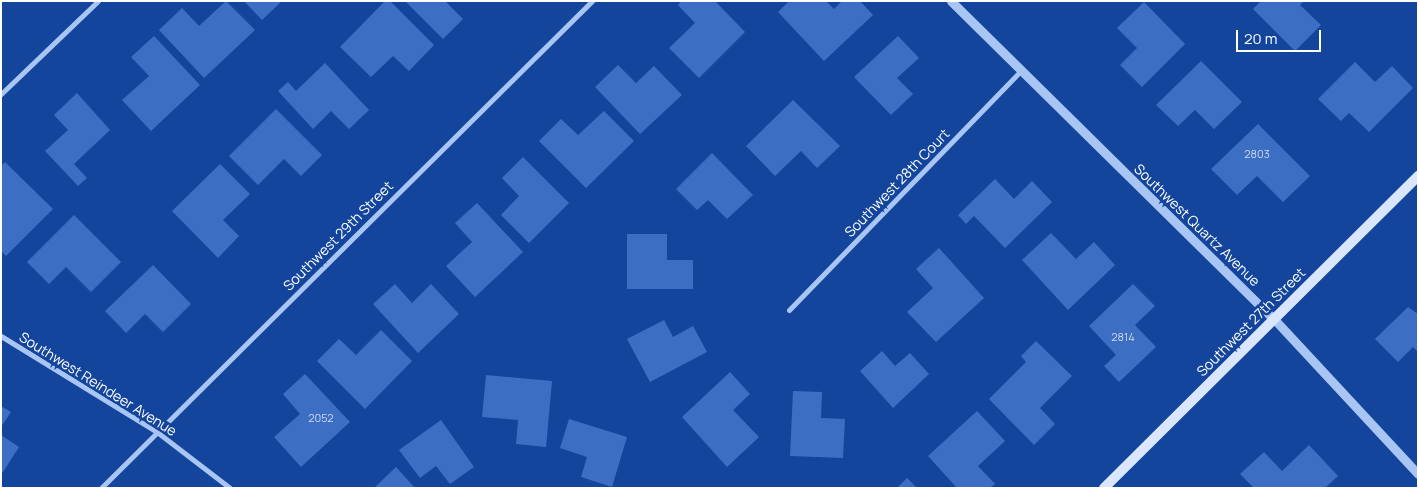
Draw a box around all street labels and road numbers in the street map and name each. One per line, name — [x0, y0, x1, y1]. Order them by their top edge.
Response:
street label: Southwest 28th Court — [841, 125, 953, 241]
street label: Southwest Quartz Avenue — [1131, 160, 1263, 290]
street label: Southwest 29th Street — [280, 178, 396, 294]
street label: Southwest 27th Street — [1193, 264, 1309, 380]
street label: Southwest Reindeer Avenue — [16, 329, 180, 439]

